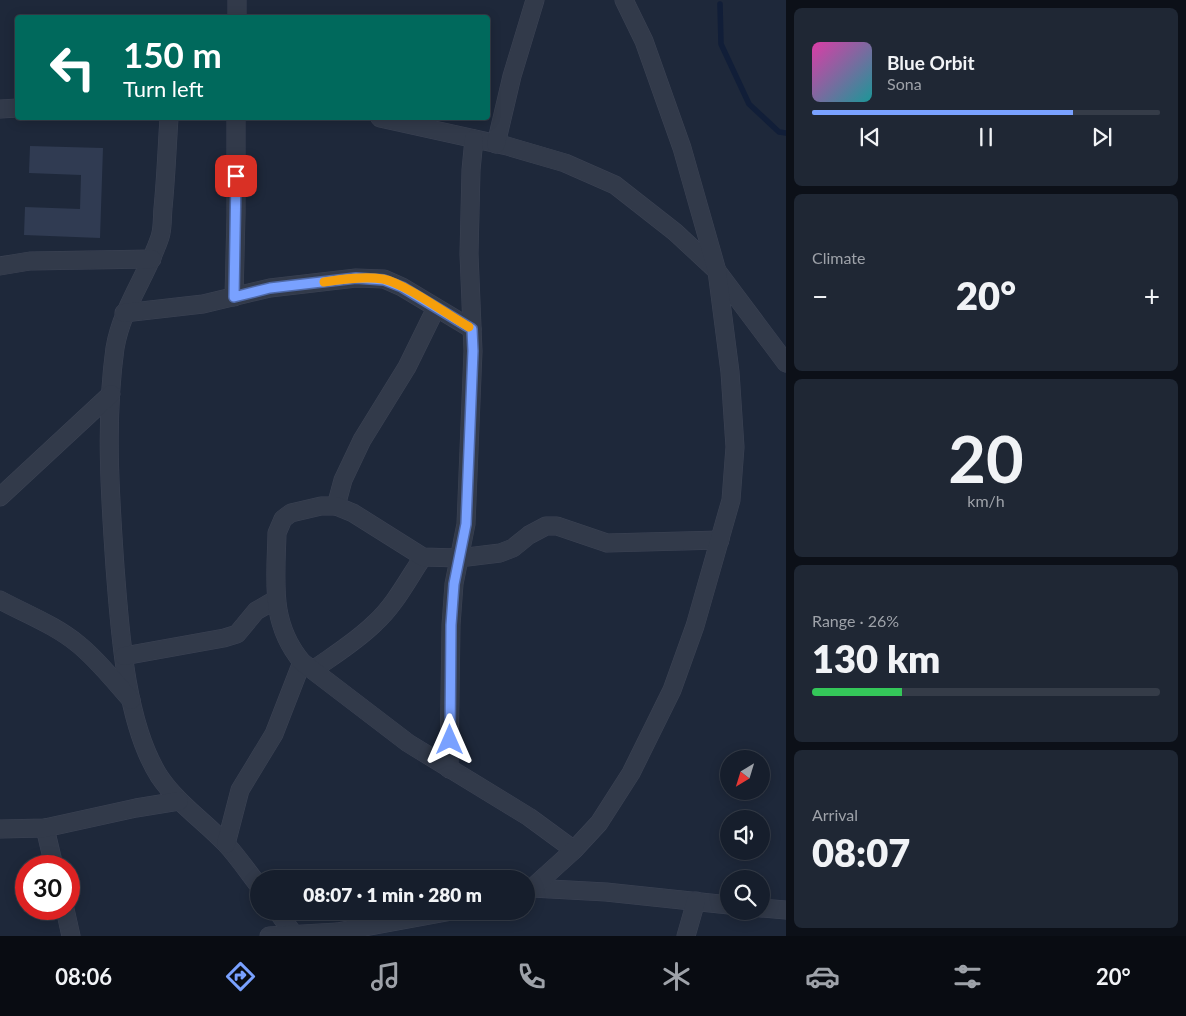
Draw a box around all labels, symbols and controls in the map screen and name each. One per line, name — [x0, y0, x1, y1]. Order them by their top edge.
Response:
text: 150 m — [123, 33, 222, 75]
icon: left — [40, 35, 105, 100]
text: Blue Orbit — [887, 51, 975, 74]
text: Sona — [887, 74, 922, 93]
text: Turn left — [123, 75, 204, 102]
icon: previous — [856, 123, 884, 151]
icon: pause — [972, 123, 1000, 151]
icon: next — [1088, 123, 1116, 151]
pin — [215, 155, 257, 197]
icon: arrive — [222, 162, 250, 190]
text: Climate — [812, 248, 865, 267]
text: 20° — [956, 272, 1016, 318]
text: − — [812, 279, 828, 313]
text: + — [1144, 279, 1160, 313]
text: 20 — [948, 419, 1024, 497]
text: km/h — [967, 491, 1005, 510]
text: Range · 26% — [812, 611, 899, 630]
text: 130 km — [812, 635, 940, 681]
position arrow — [423, 713, 475, 765]
north arrow — [720, 750, 770, 800]
map controls — [720, 750, 770, 920]
text: Arrival — [812, 805, 858, 824]
button: sound — [720, 810, 770, 860]
text: 08:07 — [812, 829, 910, 875]
speed limit sign: 30 — [15, 855, 80, 920]
button: search — [720, 870, 770, 920]
text: 08:07 · 1 min · 280 m — [303, 883, 482, 906]
icon: directions — [223, 959, 258, 994]
icon: music — [368, 959, 403, 994]
icon: phone — [514, 959, 549, 994]
icon: climate — [659, 959, 694, 994]
icon: car — [805, 959, 840, 994]
icon: filters — [950, 959, 985, 994]
text: 08:06 — [55, 963, 112, 990]
text: 20° — [1096, 963, 1131, 990]

